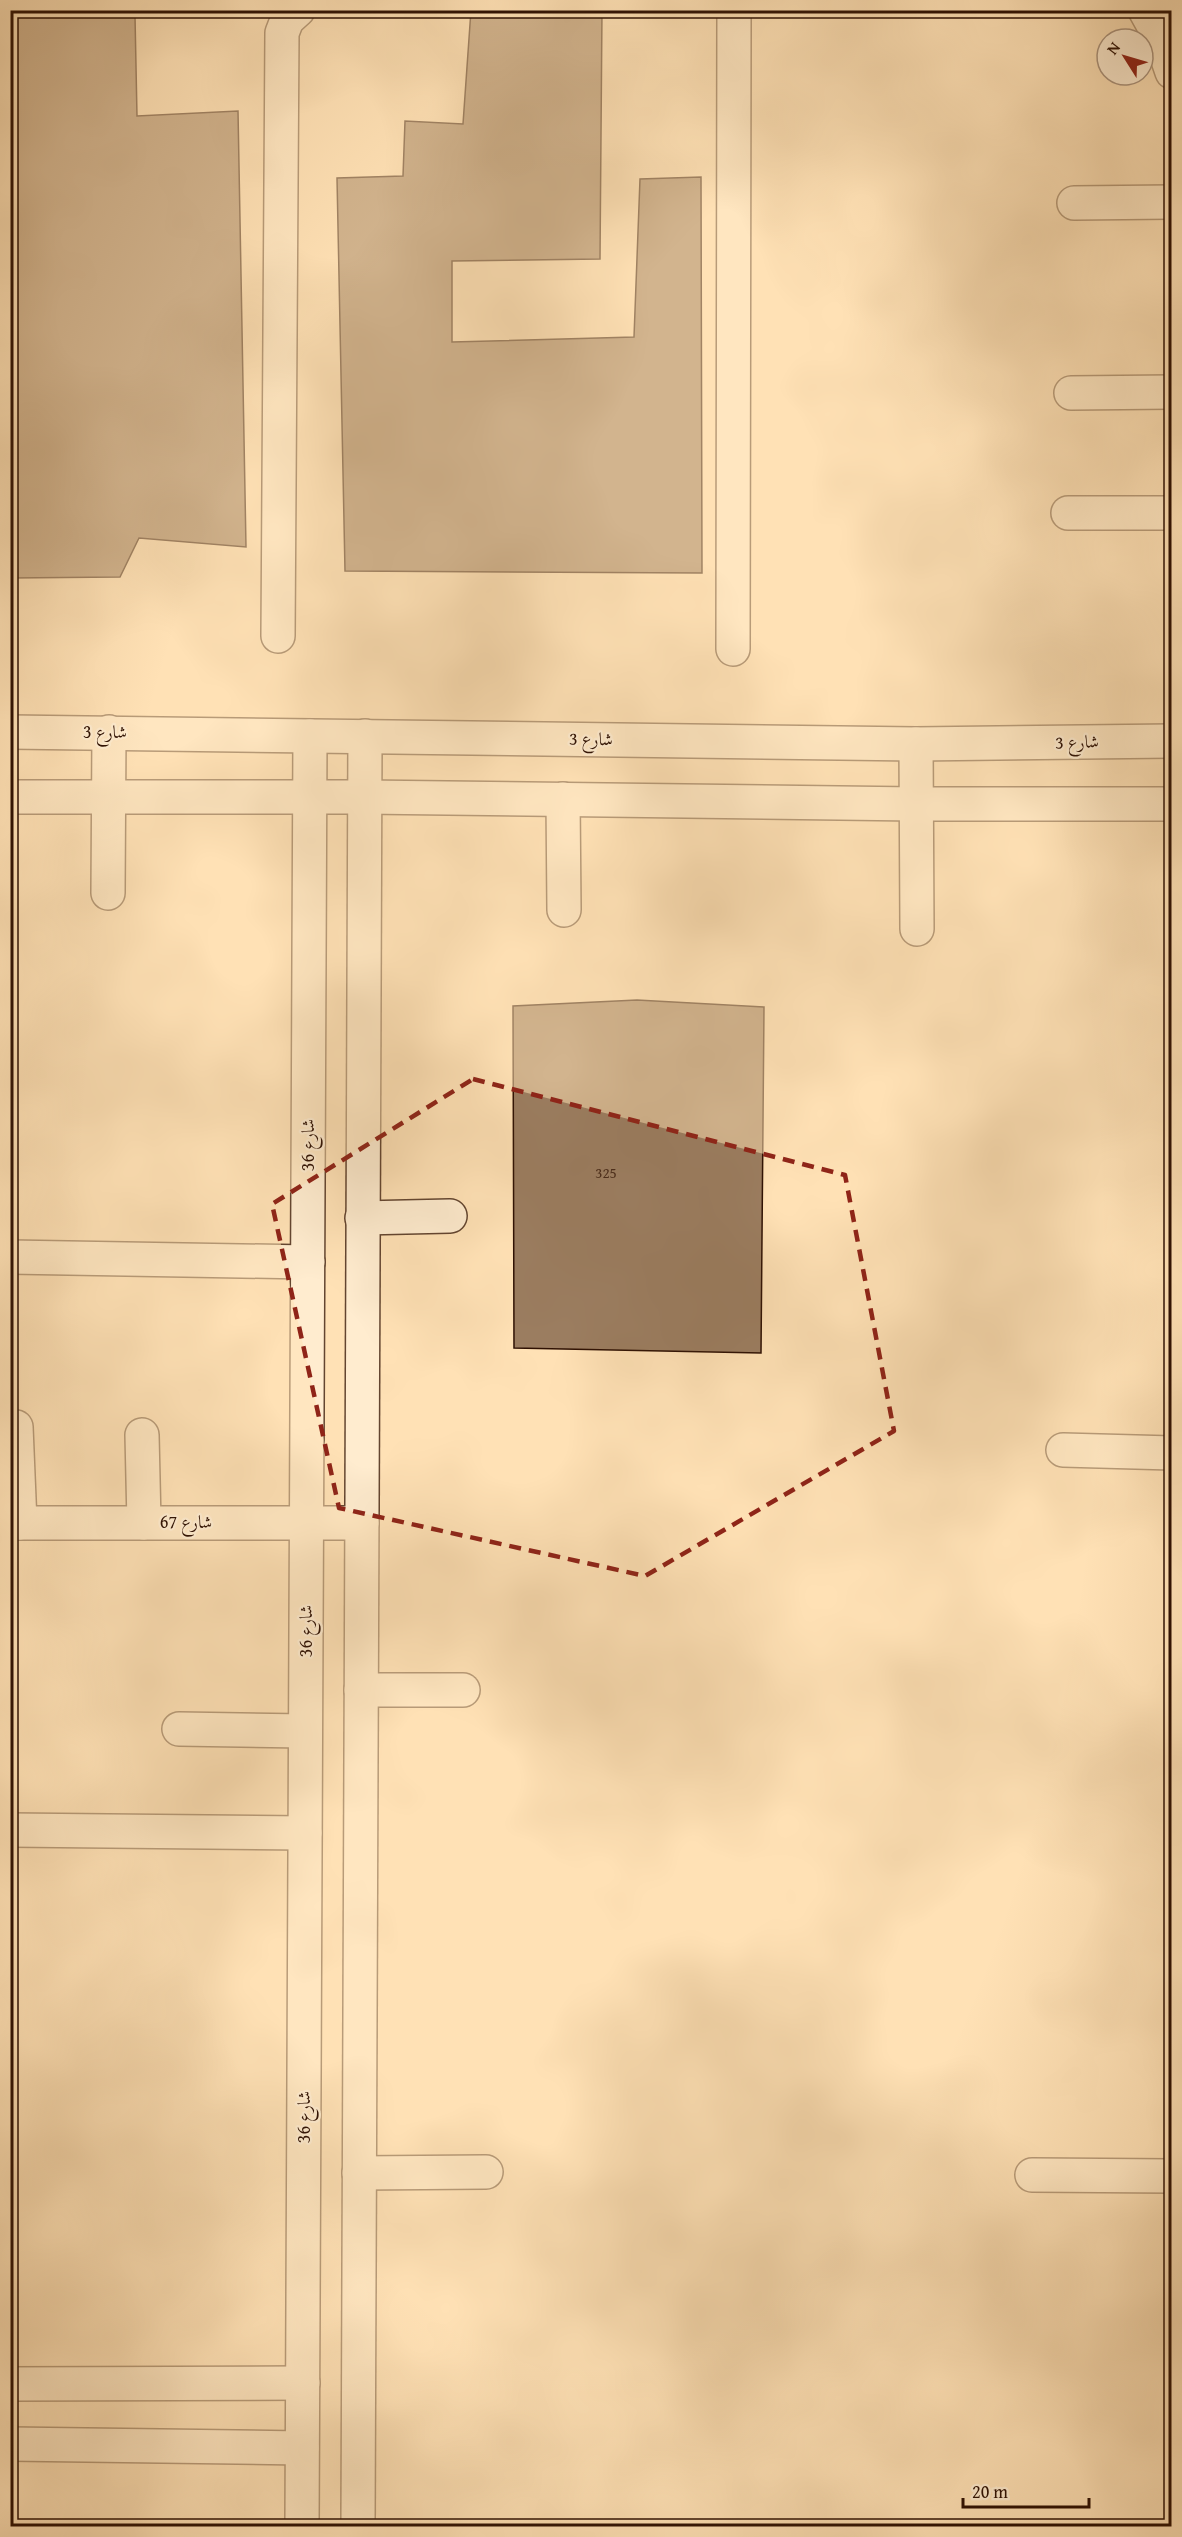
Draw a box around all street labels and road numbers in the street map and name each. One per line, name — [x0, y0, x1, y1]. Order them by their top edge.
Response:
street label: شارع 3 — [83, 718, 127, 747]
street label: شارع 3 — [569, 725, 613, 754]
street label: شارع 3 — [1055, 728, 1099, 757]
street label: شارع 36 — [294, 1119, 323, 1171]
street label: شارع 67 — [160, 1508, 212, 1537]
street label: شارع 36 — [292, 1605, 321, 1657]
street label: شارع 36 — [290, 2091, 319, 2143]

